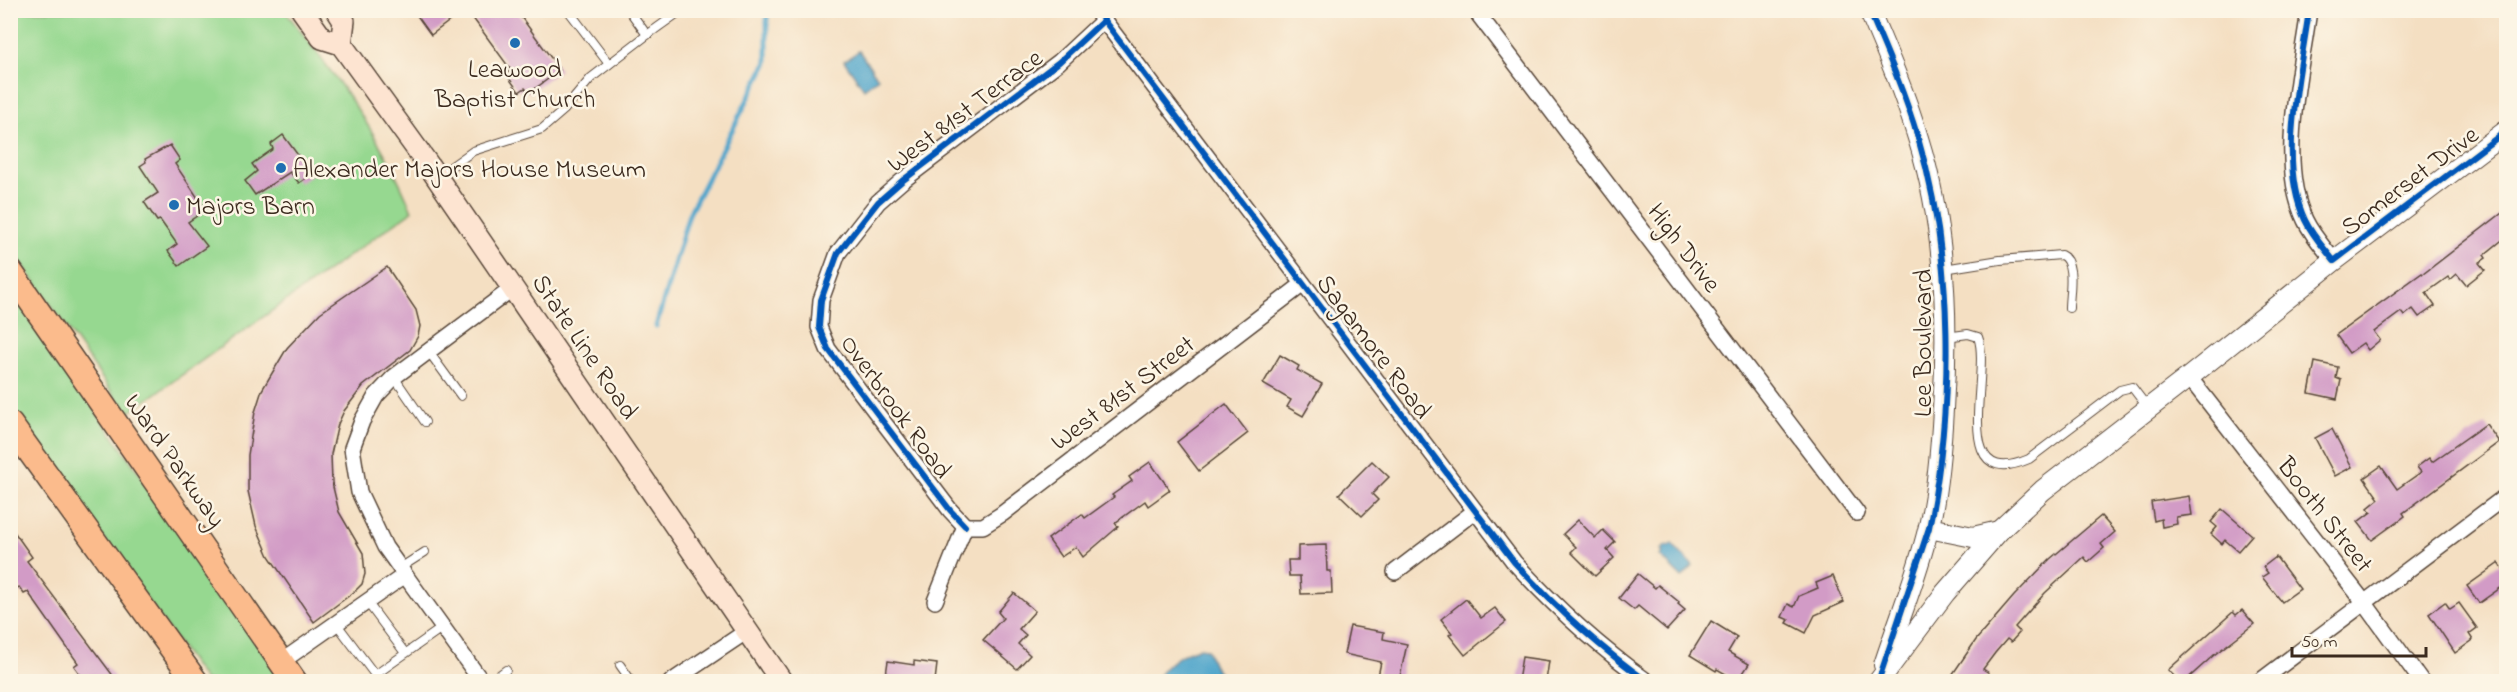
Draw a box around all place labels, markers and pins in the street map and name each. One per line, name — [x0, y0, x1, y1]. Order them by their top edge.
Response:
marker: Leawood Baptist Church — [508, 36, 522, 50]
place label: Leawood Baptist Church — [434, 52, 595, 120]
place label: Alexander Majors House Museum — [293, 152, 646, 190]
marker: Alexander Majors House Museum — [274, 161, 288, 175]
place label: Majors Barn — [186, 189, 315, 227]
marker: Majors Barn — [167, 198, 181, 212]

